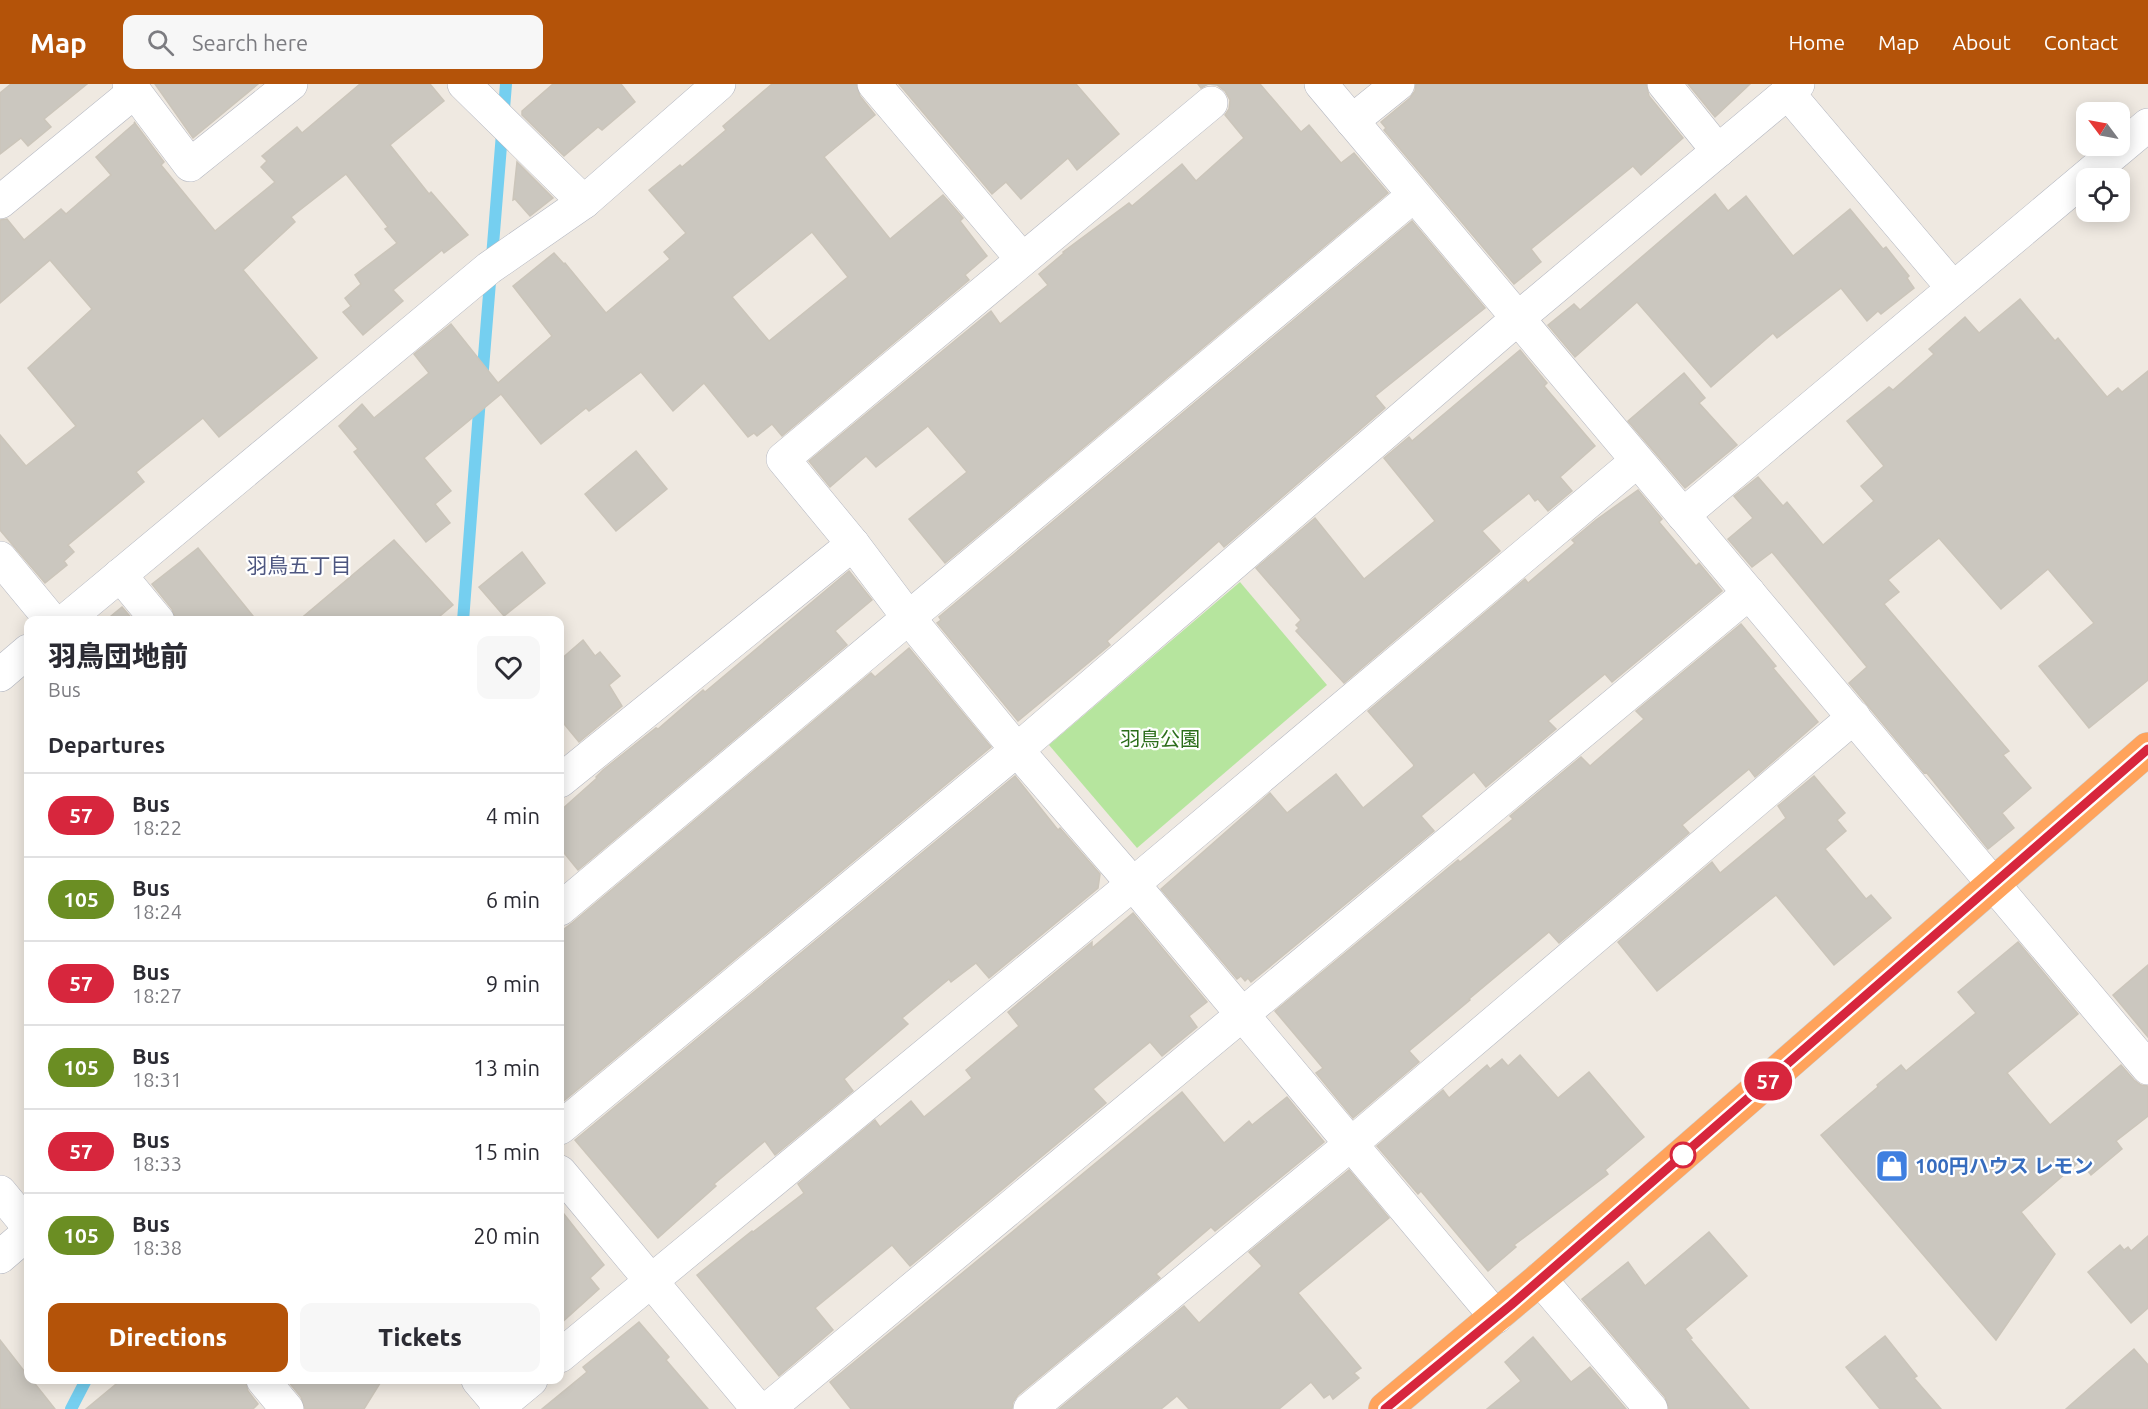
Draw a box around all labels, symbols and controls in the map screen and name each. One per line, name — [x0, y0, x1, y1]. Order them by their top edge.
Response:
search box — [123, 15, 543, 69]
icon: search — [144, 26, 177, 59]
text: Map — [30, 27, 87, 58]
text: Search here — [192, 30, 308, 55]
text: Home — [1788, 30, 1845, 54]
text: Map — [1878, 30, 1919, 54]
text: About — [1952, 30, 2011, 54]
text: Contact — [2044, 30, 2118, 54]
north arrow — [2076, 102, 2130, 156]
map controls — [2076, 102, 2130, 222]
button: locate — [2076, 168, 2130, 222]
district label: 羽鳥五丁目 — [247, 553, 352, 577]
button: heart — [477, 636, 540, 699]
text: 羽鳥団地前 — [48, 640, 188, 671]
text: Bus — [48, 678, 81, 701]
park label: 羽鳥公園 — [1120, 727, 1200, 750]
text: Departures — [48, 732, 165, 757]
text: Bus — [132, 791, 170, 816]
text: 57 — [69, 803, 93, 827]
text: 4 min — [486, 803, 540, 828]
text: 18:22 — [132, 816, 182, 839]
text: Bus — [132, 875, 170, 900]
text: 105 — [63, 887, 99, 911]
text: 6 min — [486, 887, 540, 912]
text: 18:24 — [132, 900, 182, 923]
text: Bus — [132, 959, 170, 984]
text: 57 — [69, 971, 93, 995]
text: 9 min — [486, 971, 540, 996]
text: 18:27 — [132, 984, 182, 1007]
text: Bus — [132, 1043, 170, 1068]
text: 105 — [63, 1055, 99, 1079]
text: 13 min — [473, 1055, 540, 1080]
line badge: 57 — [1741, 1062, 1795, 1100]
text: 18:31 — [132, 1068, 182, 1091]
text: 57 — [1756, 1069, 1780, 1093]
text: Bus — [132, 1127, 170, 1152]
text: 57 — [69, 1139, 93, 1163]
text: 15 min — [473, 1139, 540, 1164]
unlabelled marker — [1670, 1142, 1696, 1168]
shop icon: 100円ハウス レモン — [1874, 1148, 1910, 1184]
text: 18:33 — [132, 1152, 182, 1175]
place label: 100円ハウス レモン — [1915, 1154, 2094, 1177]
text: Bus — [132, 1211, 170, 1236]
text: 105 — [63, 1223, 99, 1247]
text: 20 min — [473, 1223, 540, 1248]
text: 18:38 — [132, 1236, 182, 1259]
button: Directions — [48, 1303, 288, 1372]
button: Tickets — [300, 1303, 540, 1372]

